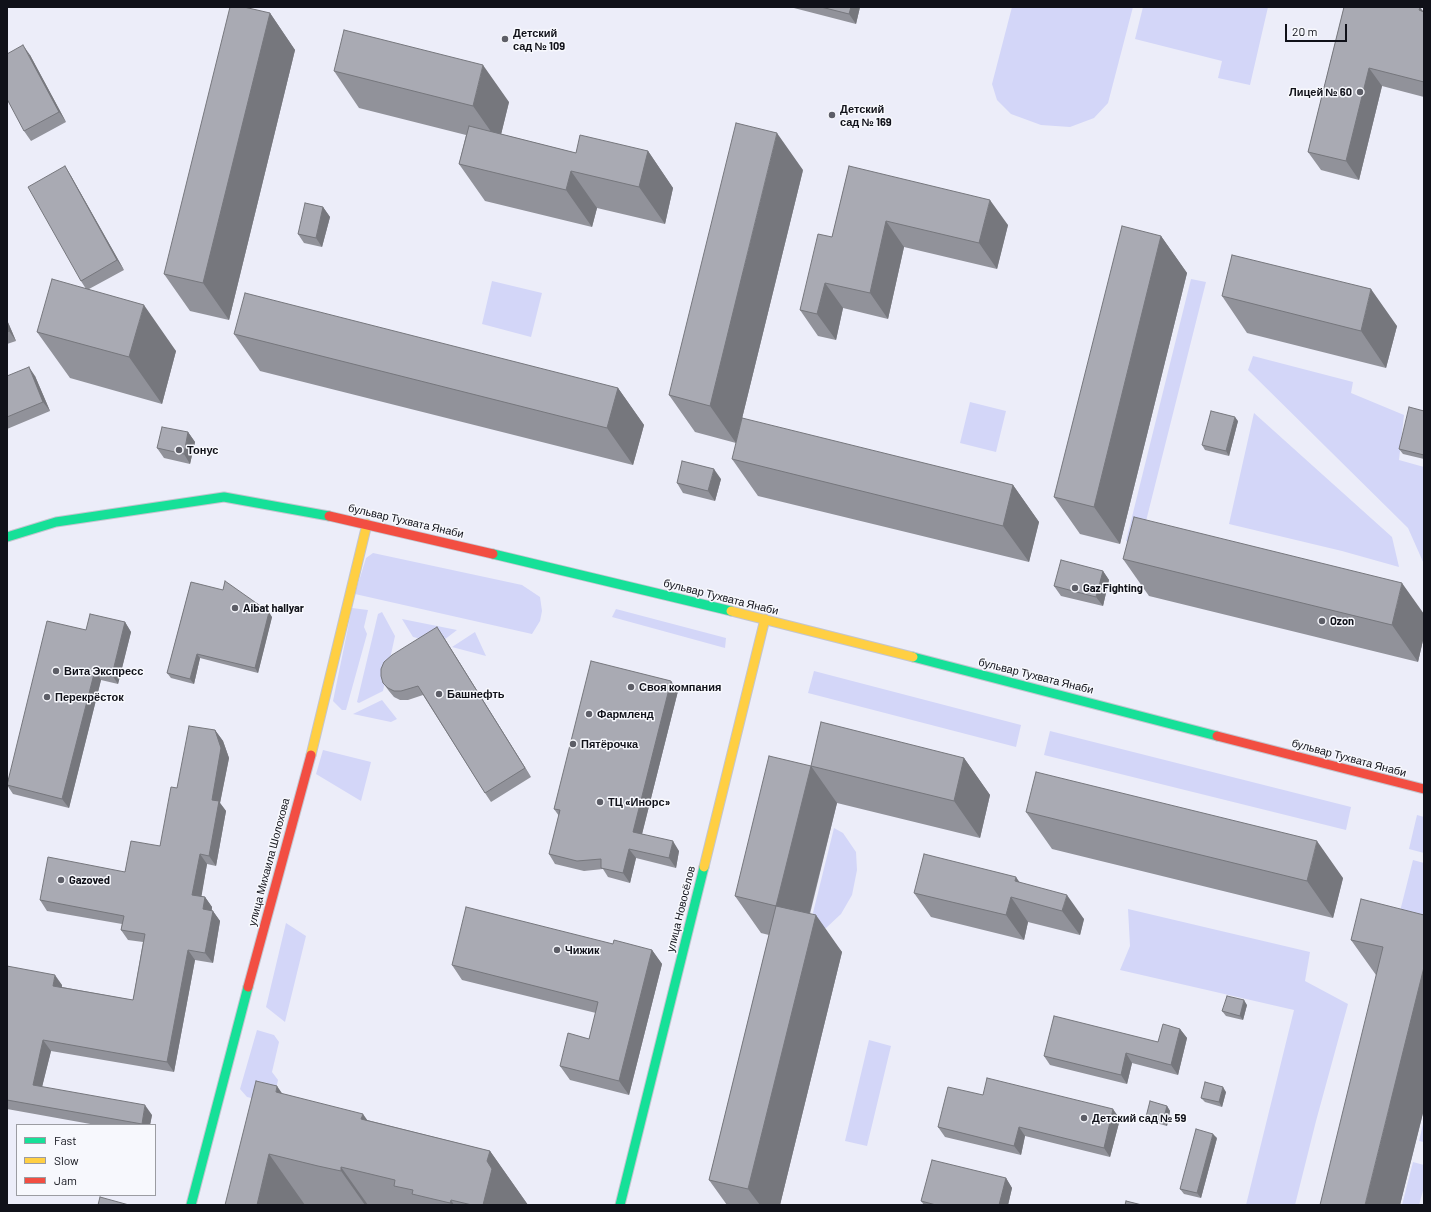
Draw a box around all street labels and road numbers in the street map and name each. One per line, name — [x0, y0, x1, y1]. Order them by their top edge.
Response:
street label: бульвар Тухвата Янаби — [347, 501, 465, 541]
street label: бульвар Тухвата Янаби — [662, 576, 780, 618]
street label: бульвар Тухвата Янаби — [977, 655, 1095, 697]
street label: бульвар Тухвата Янаби — [1290, 736, 1408, 780]
street label: улица Михаила Шолохова — [246, 797, 292, 927]
street label: улица Новосёлов — [664, 864, 698, 954]

